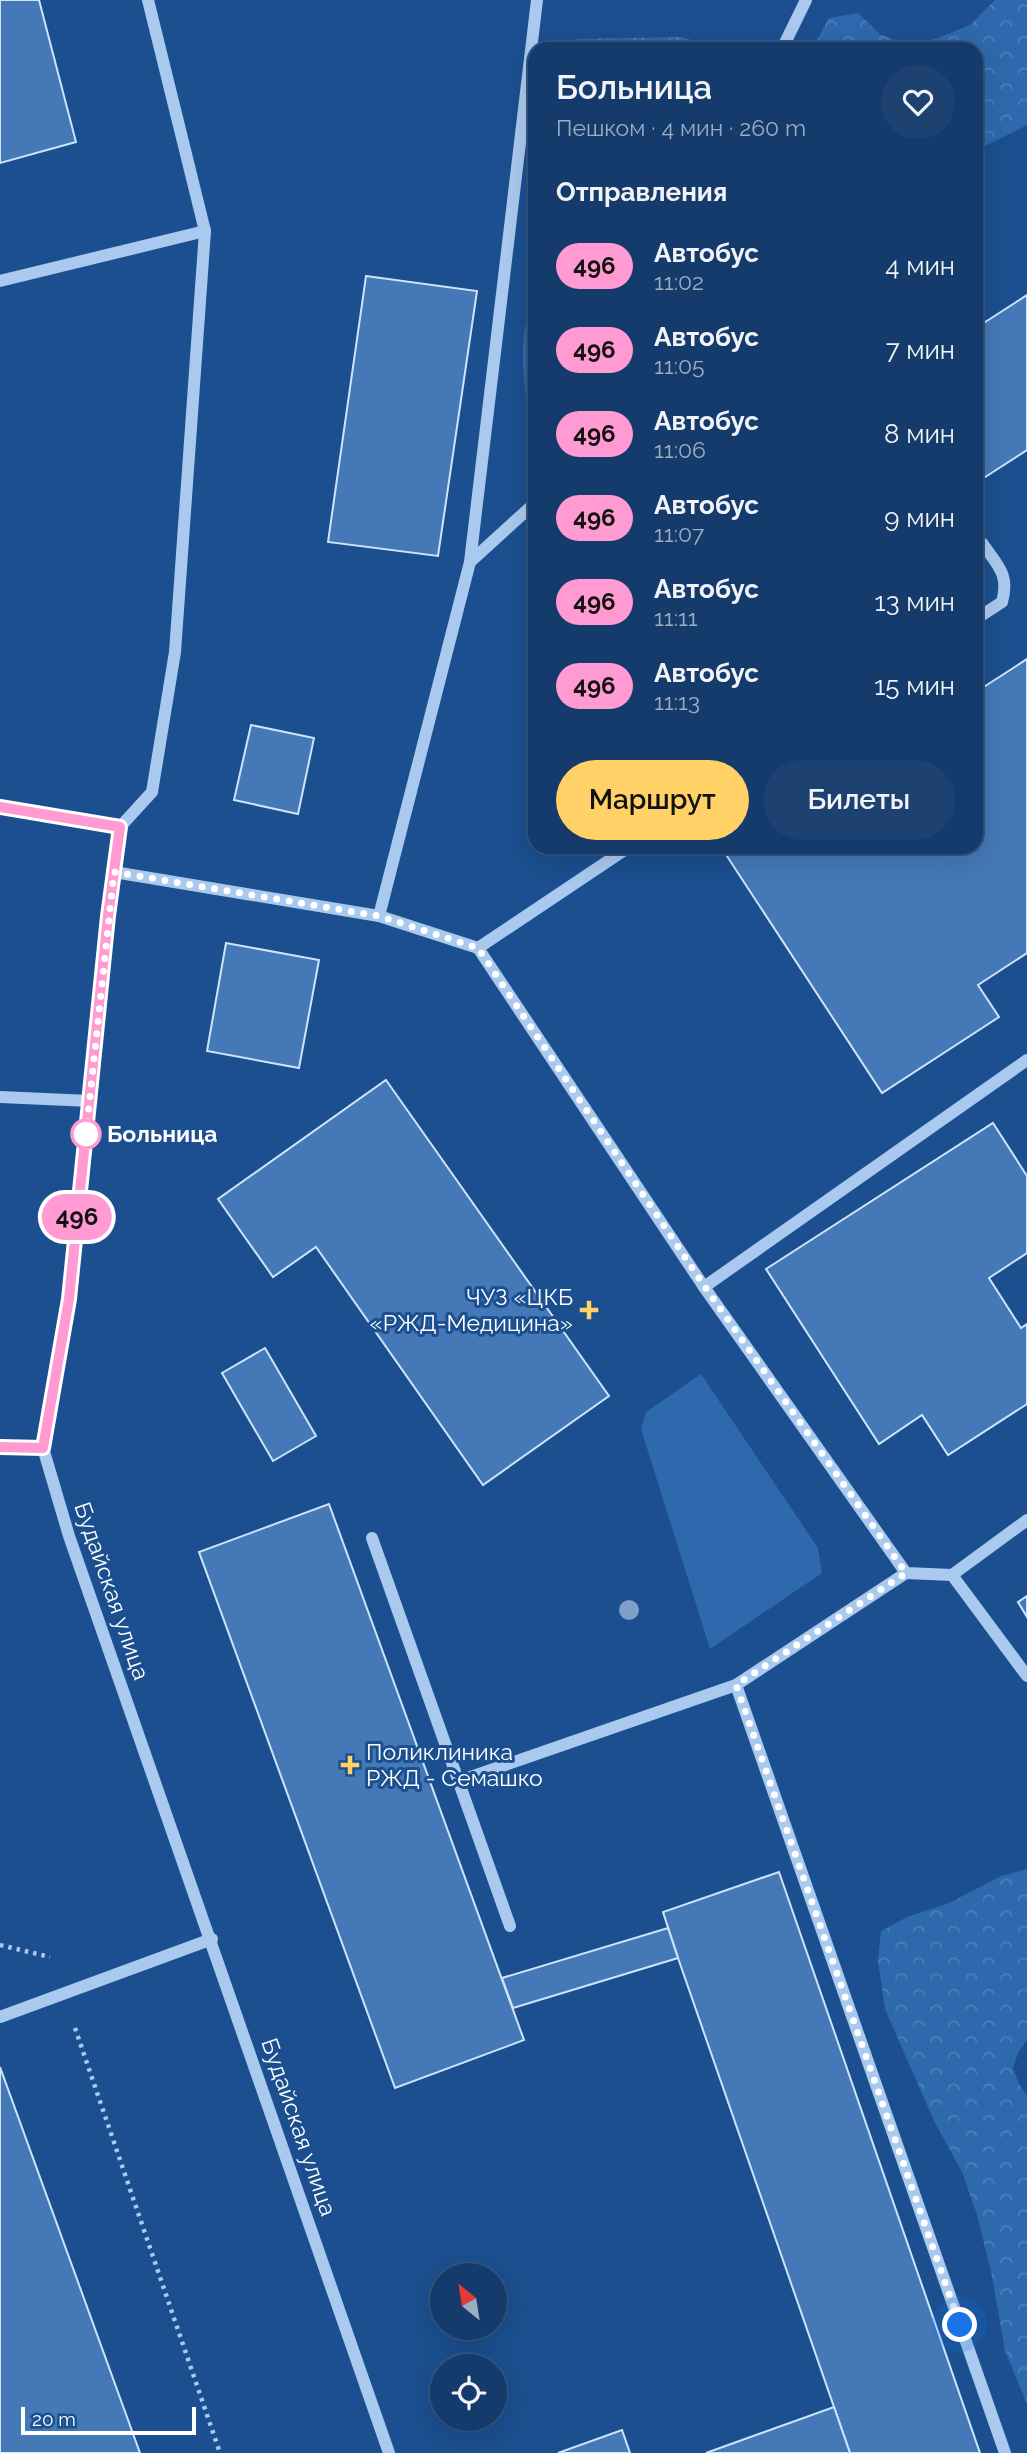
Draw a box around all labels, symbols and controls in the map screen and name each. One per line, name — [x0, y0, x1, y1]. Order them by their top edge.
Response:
button: heart — [881, 65, 955, 139]
text: Больница — [556, 68, 712, 107]
text: Пешком · 4 мин · 260 m — [556, 114, 806, 141]
text: Отправления — [556, 177, 727, 207]
text: Автобус — [654, 238, 759, 268]
text: 496 — [573, 251, 616, 280]
text: 4 мин — [885, 251, 955, 281]
text: 11:02 — [654, 268, 704, 295]
text: Автобус — [654, 322, 759, 352]
text: 496 — [573, 335, 616, 364]
text: 7 мин — [886, 335, 955, 365]
text: 11:05 — [654, 352, 705, 379]
text: Автобус — [654, 406, 759, 436]
text: 496 — [573, 419, 616, 448]
text: 8 мин — [884, 419, 955, 449]
text: 11:06 — [654, 436, 706, 463]
text: Автобус — [654, 490, 759, 520]
text: 496 — [573, 503, 616, 532]
text: 9 мин — [884, 503, 955, 533]
text: 11:07 — [654, 520, 704, 547]
text: Автобус — [654, 574, 759, 604]
text: 496 — [573, 587, 616, 616]
text: 13 мин — [875, 587, 955, 617]
text: 11:11 — [654, 604, 698, 631]
text: Автобус — [654, 658, 759, 688]
text: 496 — [573, 671, 616, 700]
text: 15 мин — [874, 671, 955, 701]
text: 11:13 — [654, 688, 700, 715]
button: Маршрут — [556, 760, 749, 840]
button: Билеты — [763, 760, 955, 840]
marker: Больница — [71, 1119, 101, 1149]
place label: Больница — [107, 1120, 217, 1147]
line badge: 496 — [37, 1194, 117, 1240]
text: 496 — [56, 1202, 98, 1231]
place label: ЧУЗ «ЦКБ «РЖД-Медицина» — [370, 1283, 573, 1336]
marker: ЧУЗ «ЦКБ «РЖД-Медицина» — [579, 1300, 599, 1320]
street label: Будайская улица — [69, 1498, 156, 1683]
place label: Поликлиника РЖД - Семашко — [366, 1738, 543, 1791]
marker: Поликлиника РЖД - Семашко — [340, 1755, 360, 1775]
street label: Будайская улица — [256, 2034, 343, 2219]
north arrow — [430, 2263, 508, 2340]
map controls — [430, 2263, 507, 2431]
your location — [942, 2307, 977, 2342]
button: locate — [430, 2354, 507, 2431]
scale bar — [21, 2404, 196, 2436]
text: 20 m — [32, 2408, 76, 2430]

